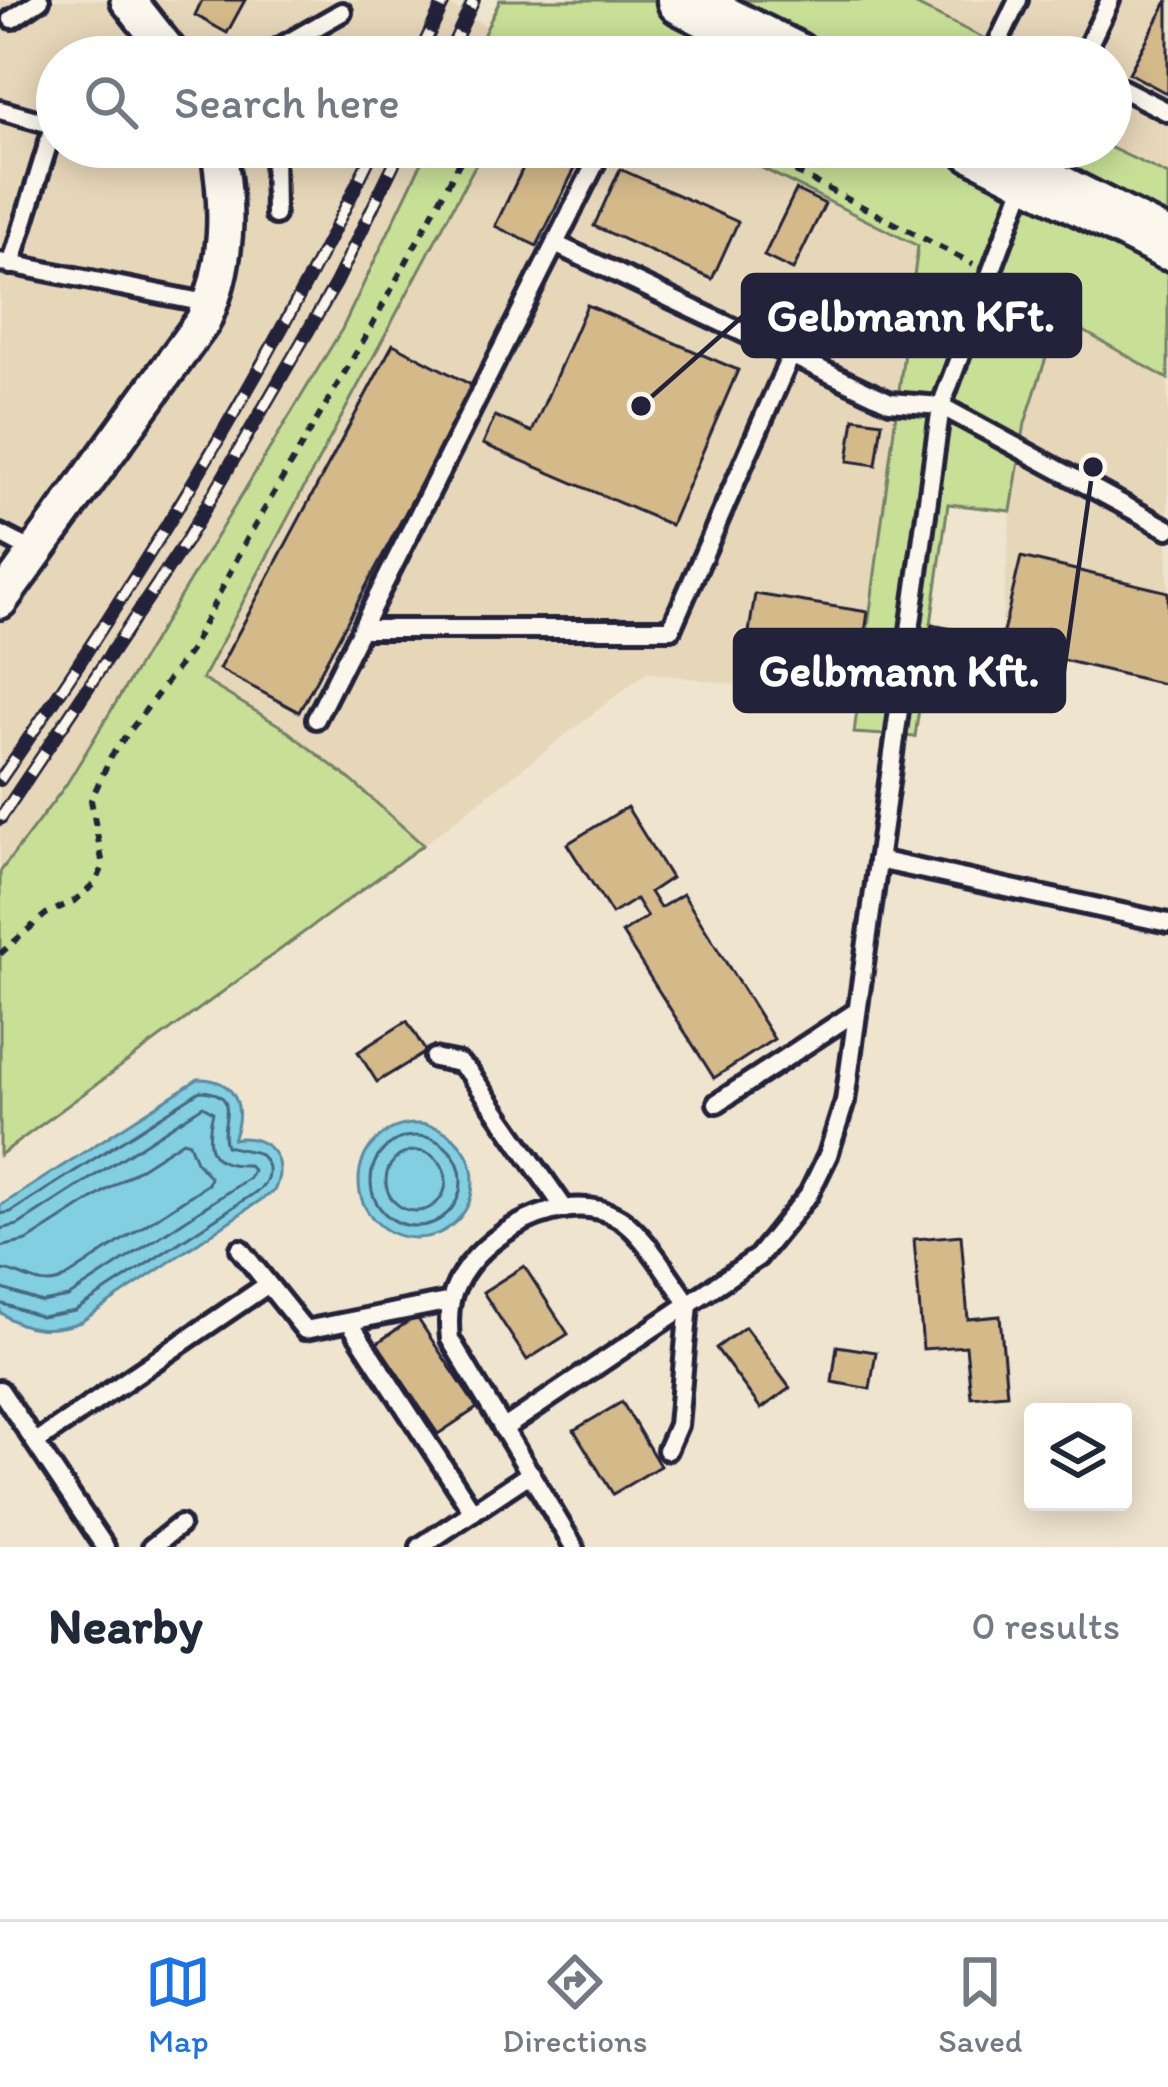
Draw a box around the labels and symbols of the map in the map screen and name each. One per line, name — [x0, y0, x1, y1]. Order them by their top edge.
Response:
callout: Gelbmann KFt. — [743, 275, 1080, 356]
text: Gelbmann KFt. — [767, 288, 1055, 342]
callout: Gelbmann Kft. — [735, 630, 1064, 711]
text: Gelbmann Kft. — [758, 643, 1040, 697]

